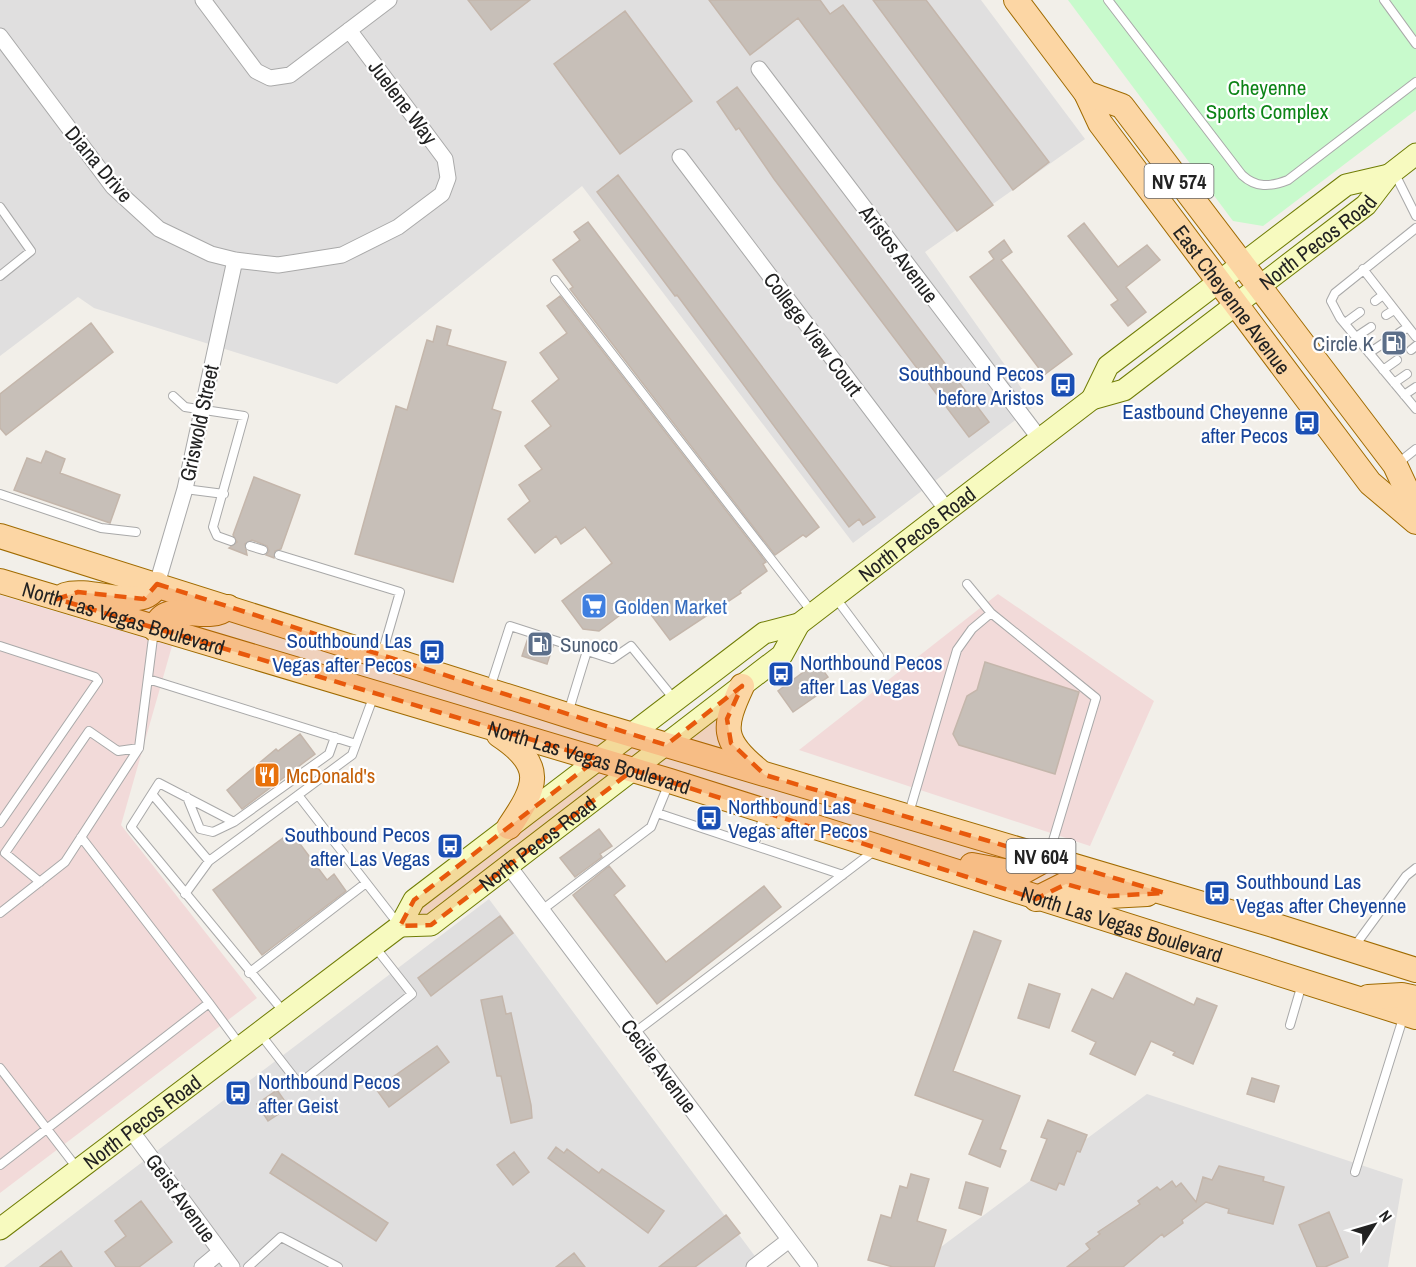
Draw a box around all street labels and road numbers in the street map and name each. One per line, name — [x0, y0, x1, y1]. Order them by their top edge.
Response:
street label: Juelene Way — [362, 54, 445, 151]
street label: Diana Drive — [58, 119, 140, 209]
road number: NV 574 — [1144, 164, 1214, 198]
street label: North Pecos Road — [1253, 189, 1383, 296]
street label: Aristos Avenue — [852, 198, 945, 309]
street label: East Cheyenne Avenue — [1167, 219, 1298, 380]
street label: College View Court — [757, 266, 869, 402]
street label: Griswold Street — [172, 362, 226, 484]
street label: North Pecos Road — [852, 479, 981, 588]
street label: North Las Vegas Boulevard — [19, 574, 228, 662]
street label: North Las Vegas Boulevard — [485, 713, 694, 801]
street label: North Pecos Road — [473, 789, 602, 898]
road number: NV 604 — [1006, 839, 1076, 873]
street label: North Las Vegas Boulevard — [1017, 878, 1226, 969]
street label: Cecile Avenue — [614, 1013, 704, 1119]
street label: North Pecos Road — [77, 1067, 207, 1176]
street label: Geist Avenue — [139, 1148, 223, 1248]

